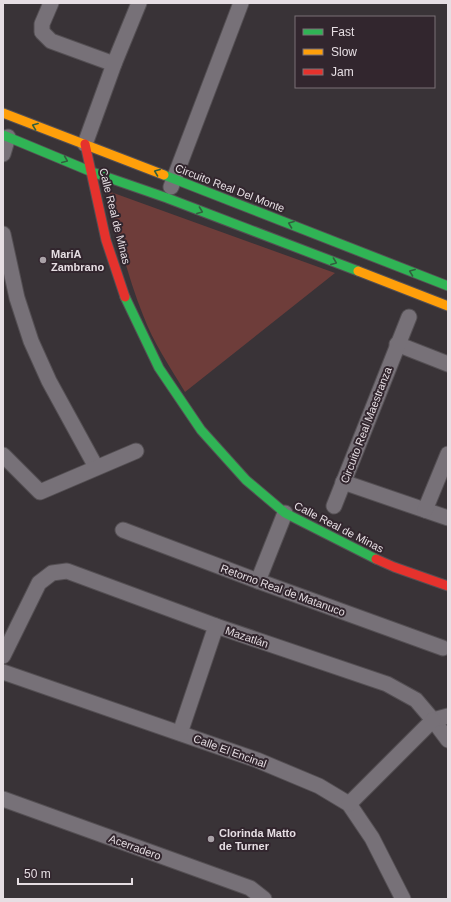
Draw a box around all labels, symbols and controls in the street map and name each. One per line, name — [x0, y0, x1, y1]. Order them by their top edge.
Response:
legend — [295, 16, 435, 88]
text: Fast — [331, 25, 355, 39]
text: Slow — [331, 45, 357, 59]
text: Jam — [331, 65, 354, 79]
one-way arrow — [32, 122, 39, 130]
one-way arrow — [61, 156, 68, 164]
street label: Circuito Real Del Monte — [174, 162, 286, 214]
street label: Calle Real de Minas — [97, 167, 133, 266]
one-way arrow — [153, 168, 160, 176]
one-way arrow — [196, 206, 203, 214]
one-way arrow — [287, 221, 294, 229]
place label: MariA Zambrano — [51, 248, 104, 273]
marker: MariA Zambrano — [38, 255, 48, 265]
one-way arrow — [331, 258, 338, 266]
one-way arrow — [408, 268, 415, 276]
street label: Circuito Real Maestranza — [338, 364, 394, 485]
street label: Calle Real de Minas — [292, 499, 386, 555]
street label: Retorno Real de Matanuco — [219, 562, 347, 618]
street label: Mazatlán — [224, 624, 270, 650]
street label: Calle El Encinal — [192, 732, 268, 770]
place label: Clorinda Matto de Turner — [219, 827, 296, 852]
street label: Acerradero — [107, 832, 163, 862]
marker: Clorinda Matto de Turner — [206, 834, 216, 844]
scale bar — [18, 860, 132, 886]
text: 50 m — [24, 867, 51, 881]

